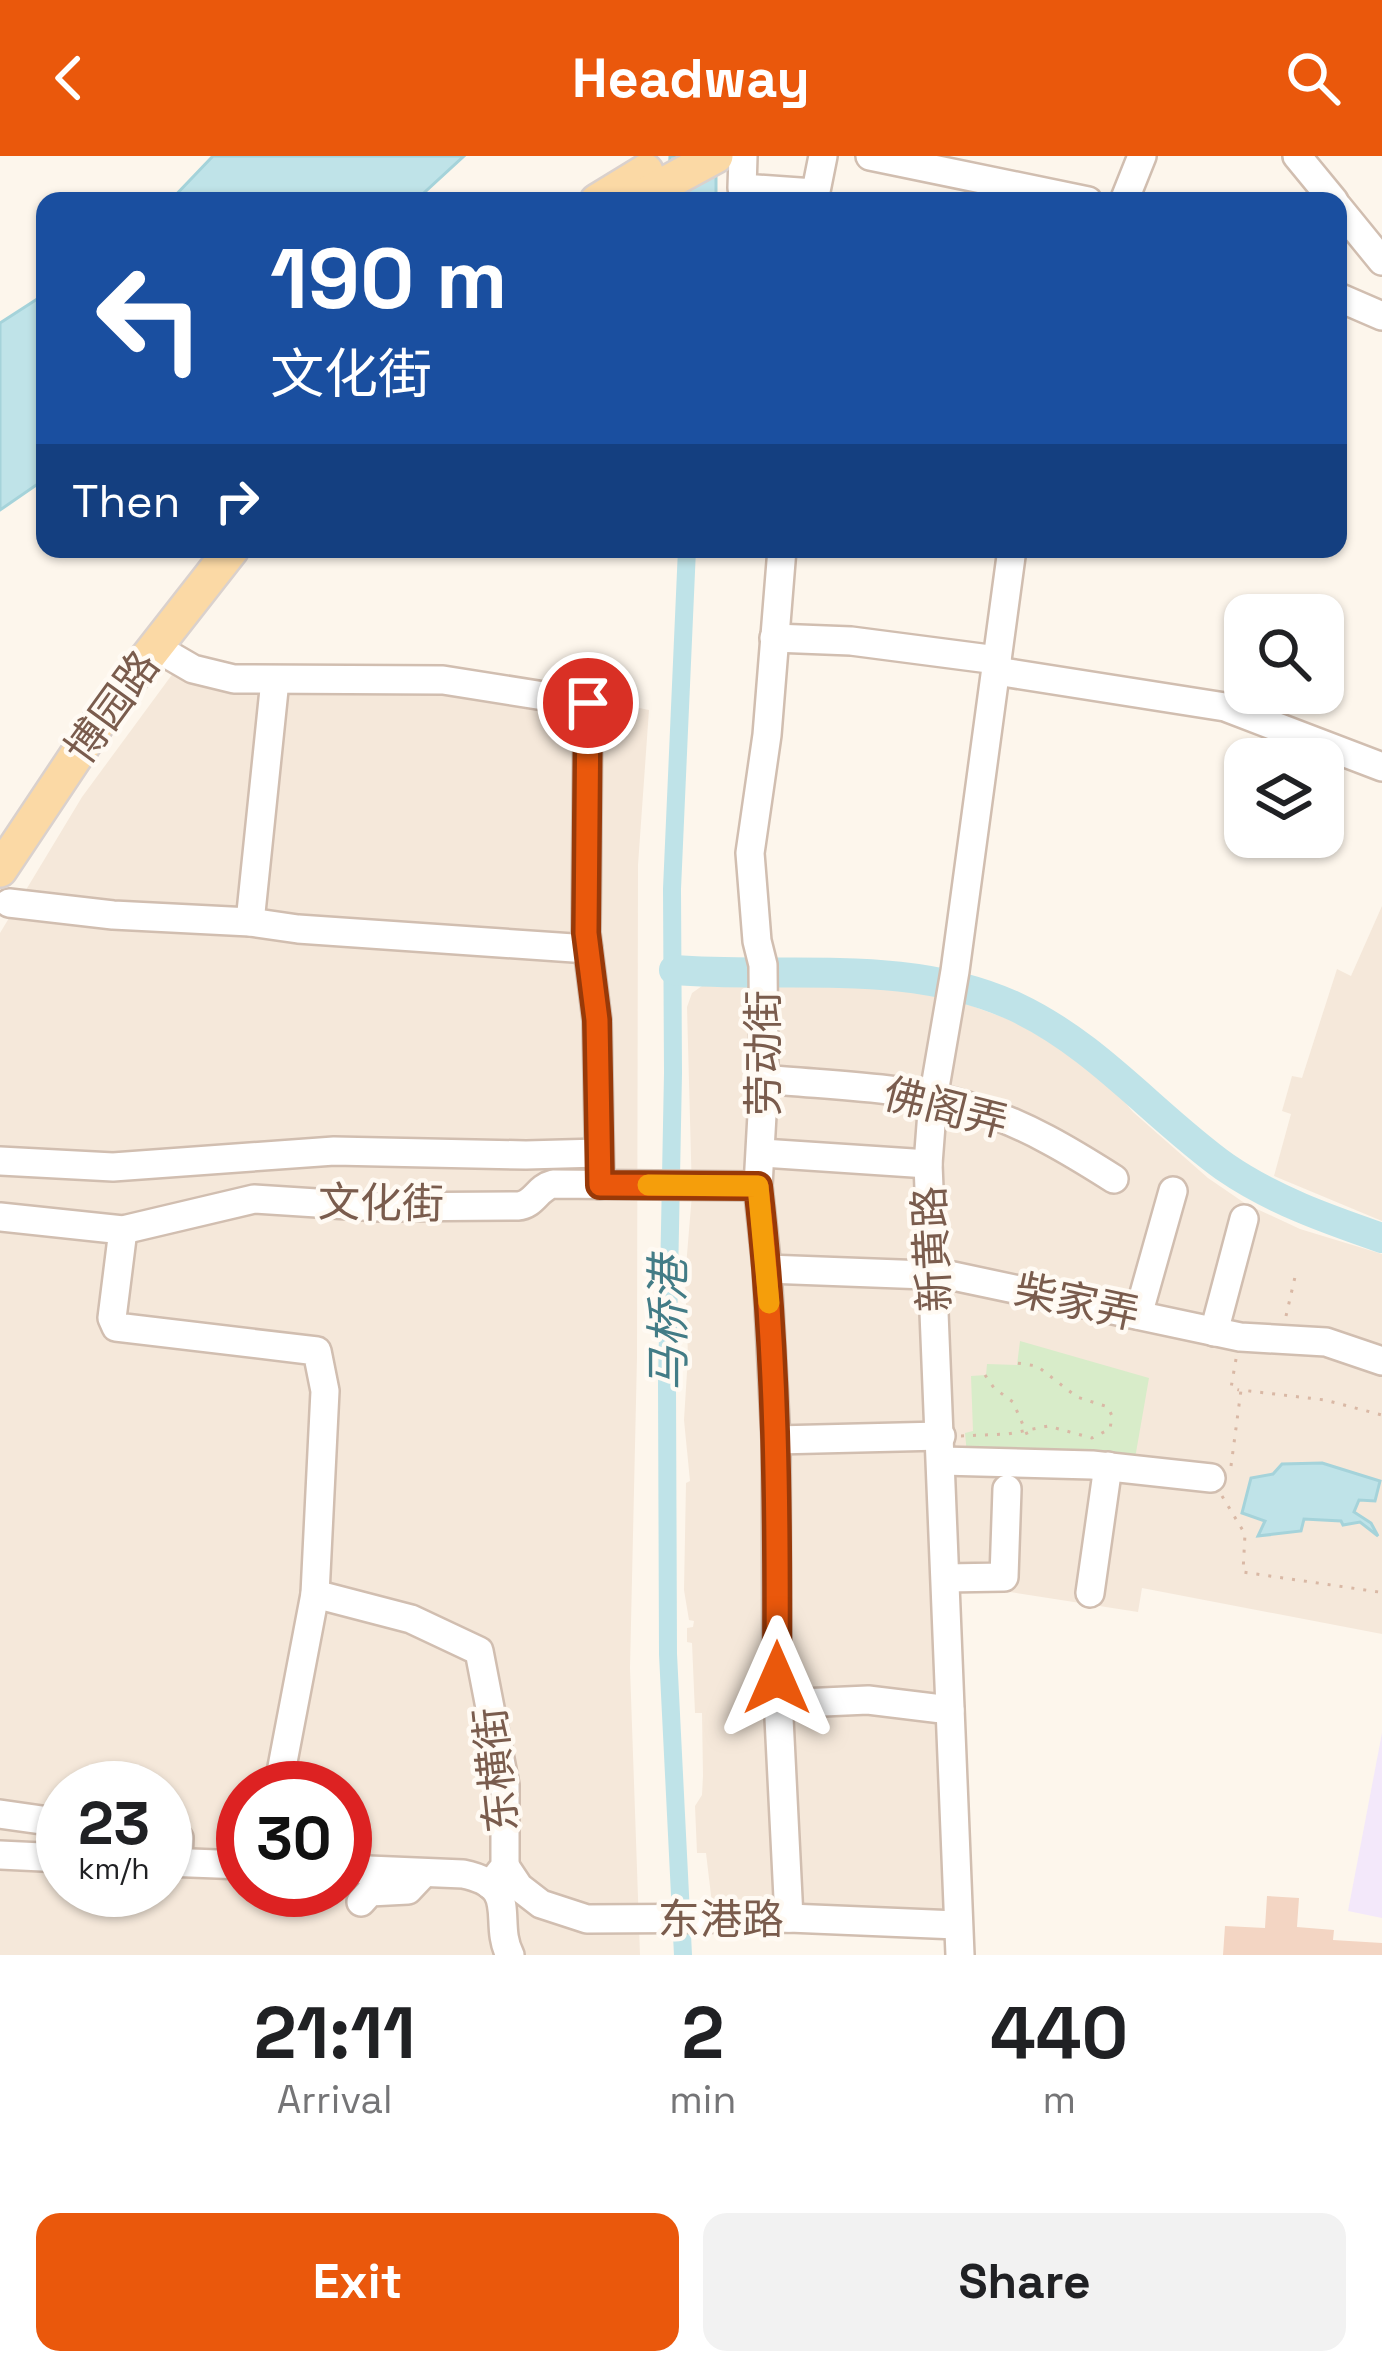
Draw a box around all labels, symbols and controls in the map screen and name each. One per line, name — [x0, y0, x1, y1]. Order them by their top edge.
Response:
text: Headway — [572, 44, 810, 113]
icon: back — [36, 45, 102, 111]
icon: search — [1280, 45, 1346, 111]
text: 190 m — [270, 225, 507, 333]
icon: left — [72, 240, 228, 396]
text: 文化街 — [270, 340, 432, 409]
icon: right — [204, 468, 270, 534]
text: Then — [72, 473, 180, 530]
map controls — [1224, 594, 1344, 858]
button: search — [1224, 594, 1344, 714]
street label: 博园路 — [54, 640, 170, 774]
pin — [537, 652, 639, 754]
icon: arrive — [555, 670, 621, 736]
button: layers — [1224, 738, 1344, 858]
street label: 劳动街 — [737, 990, 790, 1116]
street label: 佛阁弄 — [878, 1067, 1014, 1149]
street label: 文化街 — [318, 1175, 444, 1231]
street label: 新黄路 — [902, 1185, 962, 1313]
water label: 马桥港 — [640, 1251, 697, 1392]
street label: 柴家弄 — [1010, 1263, 1144, 1341]
position arrow — [714, 1615, 840, 1741]
street label: 东横街 — [463, 1705, 529, 1835]
speed limit sign: 30 — [216, 1761, 372, 1917]
text: 23 — [78, 1785, 150, 1862]
text: km/h — [78, 1849, 150, 1888]
street label: 东港路 — [658, 1893, 784, 1946]
text: 21:11 — [254, 1987, 416, 2079]
text: 2 — [681, 1987, 724, 2079]
text: 440 — [990, 1987, 1128, 2079]
text: Arrival — [277, 2075, 393, 2124]
text: min — [669, 2075, 736, 2124]
text: m — [1042, 2075, 1076, 2124]
button: Exit — [36, 2213, 679, 2351]
button: Share — [703, 2213, 1346, 2351]

